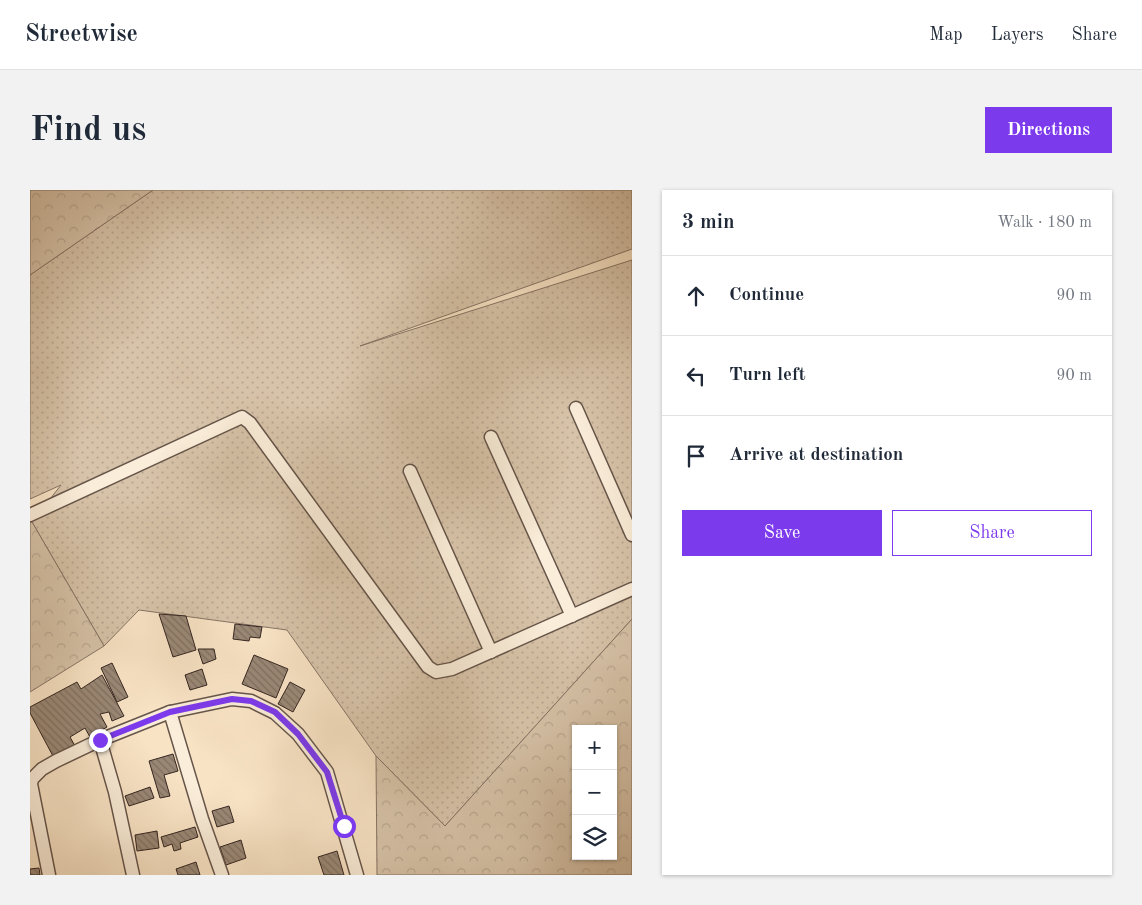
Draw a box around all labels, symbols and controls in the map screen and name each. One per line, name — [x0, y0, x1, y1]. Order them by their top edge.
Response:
text: Streetwise — [25, 23, 138, 47]
text: Map — [929, 26, 963, 44]
text: Layers — [991, 26, 1043, 44]
text: Share — [1071, 26, 1117, 44]
button: Directions — [985, 107, 1112, 153]
text: Find us — [30, 113, 146, 148]
text: 3 min — [682, 212, 735, 233]
text: Walk · 180 m — [997, 215, 1092, 231]
icon: ahead — [682, 282, 710, 310]
text: Continue — [729, 286, 804, 305]
text: 90 m — [1056, 288, 1092, 304]
icon: left — [682, 362, 710, 390]
text: Turn left — [729, 366, 806, 385]
text: 90 m — [1056, 368, 1092, 384]
icon: arrive — [682, 442, 710, 470]
text: Arrive at destination — [729, 446, 903, 465]
button: Save — [682, 510, 882, 556]
button: Share — [892, 510, 1092, 556]
map controls — [572, 725, 617, 860]
button: + — [572, 725, 617, 770]
route end — [89, 729, 112, 752]
button: − — [572, 770, 617, 815]
route start — [333, 815, 356, 838]
button: layers — [572, 815, 617, 860]

